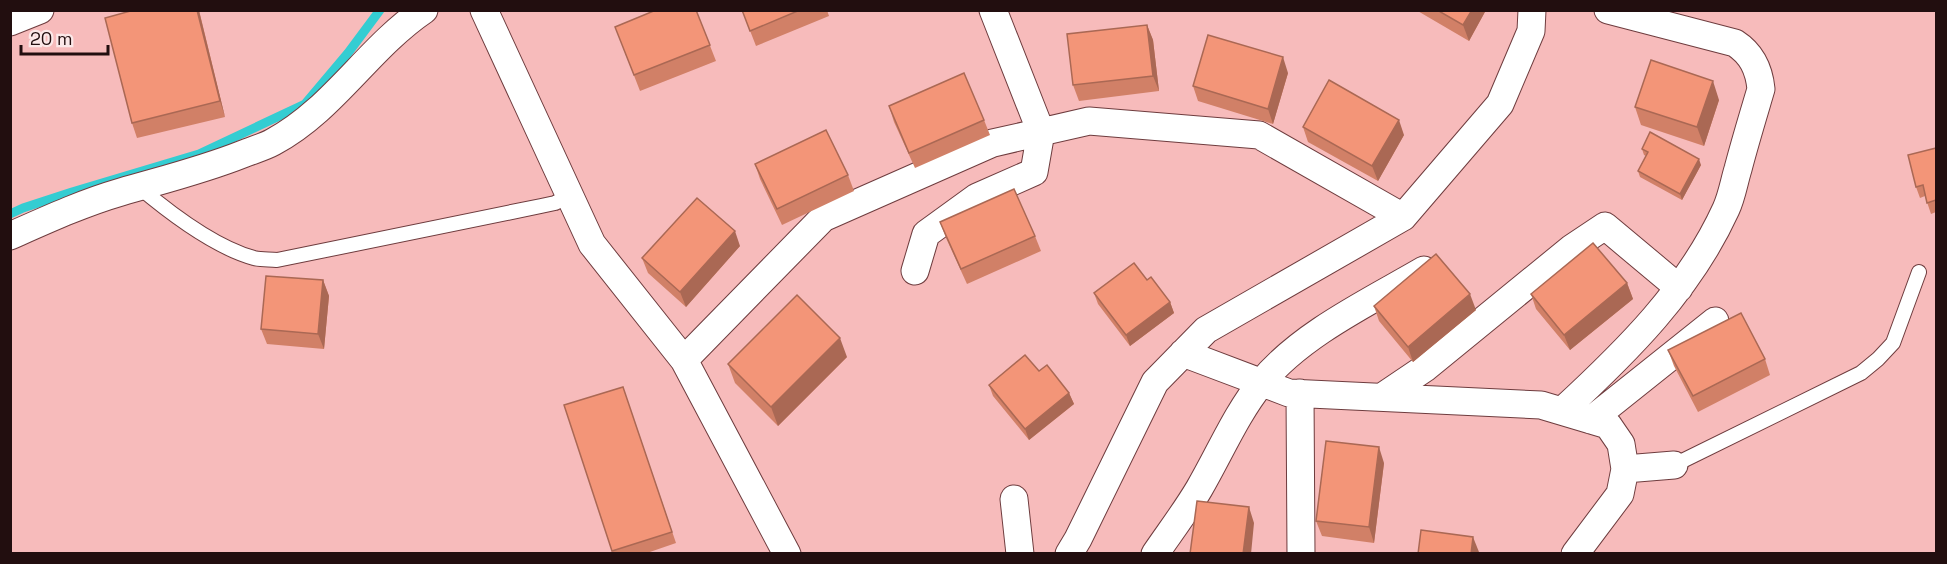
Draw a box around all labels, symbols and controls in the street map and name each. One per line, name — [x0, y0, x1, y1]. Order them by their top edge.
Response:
scale bar — [21, 18, 108, 56]
text: 20 m — [30, 27, 73, 50]

